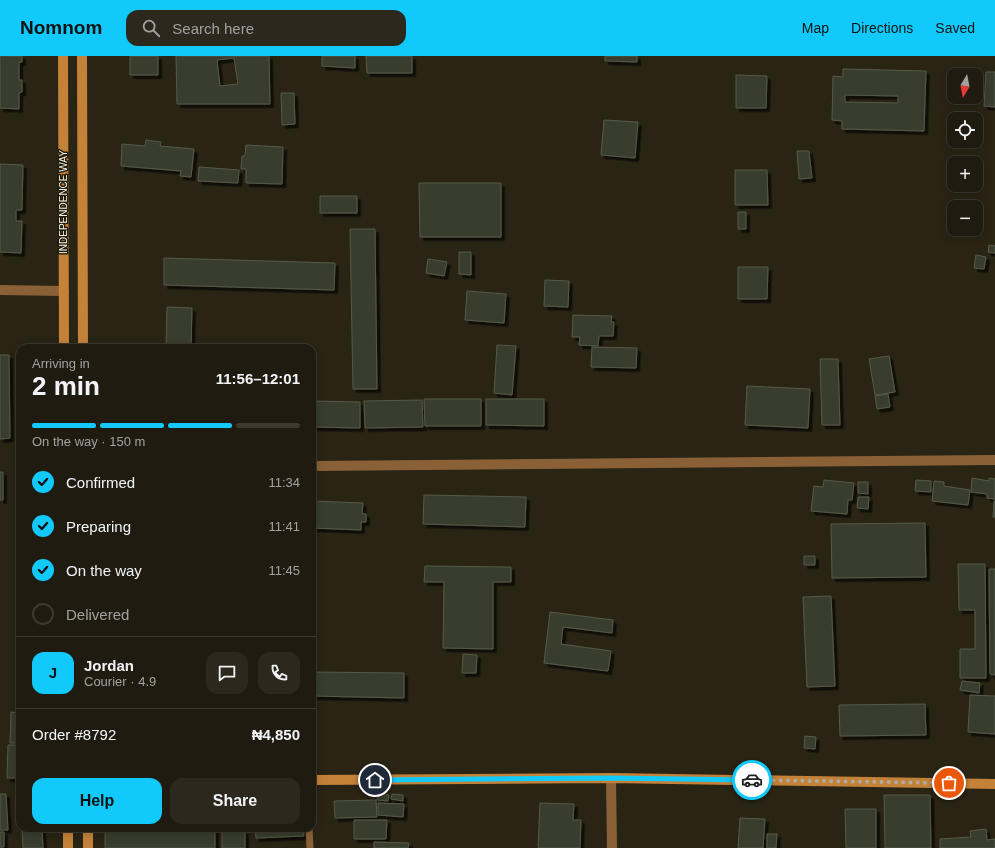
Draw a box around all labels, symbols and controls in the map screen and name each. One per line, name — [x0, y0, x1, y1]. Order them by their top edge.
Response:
search box — [126, 10, 406, 46]
text: Nomnom — [20, 17, 102, 38]
icon: search — [140, 17, 162, 39]
text: Search here — [172, 20, 254, 37]
text: Map — [802, 20, 829, 36]
text: Directions — [851, 20, 913, 36]
text: Saved — [935, 20, 975, 36]
north arrow — [947, 68, 983, 104]
map controls — [947, 68, 983, 236]
button: locate — [947, 112, 983, 148]
street label: INDEPENDENCE WAY — [58, 150, 69, 254]
button: + — [947, 156, 983, 192]
button: − — [947, 200, 983, 236]
text: Arriving in — [32, 356, 90, 371]
text: 11:56–12:01 — [216, 370, 300, 387]
text: 2 min — [32, 371, 100, 401]
text: On the way · 150 m — [32, 434, 145, 449]
icon: check — [32, 471, 54, 493]
text: Confirmed — [66, 474, 135, 491]
text: 11:34 — [268, 475, 300, 490]
icon: check — [32, 515, 54, 537]
text: Preparing — [66, 518, 131, 535]
text: 11:41 — [268, 519, 300, 534]
icon: check — [32, 559, 54, 581]
text: On the way — [66, 562, 142, 579]
text: 11:45 — [268, 563, 300, 578]
text: Delivered — [66, 606, 129, 623]
button: chat — [206, 652, 248, 694]
button: phone — [258, 652, 300, 694]
text: Jordan — [84, 657, 134, 674]
text: J — [49, 664, 57, 681]
text: Courier · 4.9 — [84, 674, 156, 689]
text: Order #8792 — [32, 726, 116, 743]
text: ₦4,850 — [252, 726, 300, 743]
courier — [732, 760, 772, 800]
pin — [358, 763, 392, 797]
pin — [932, 766, 966, 800]
icon: home — [364, 769, 386, 791]
icon: car — [741, 769, 763, 791]
icon: bag — [938, 772, 960, 794]
button: Help — [32, 778, 162, 824]
button: Share — [170, 778, 300, 824]

